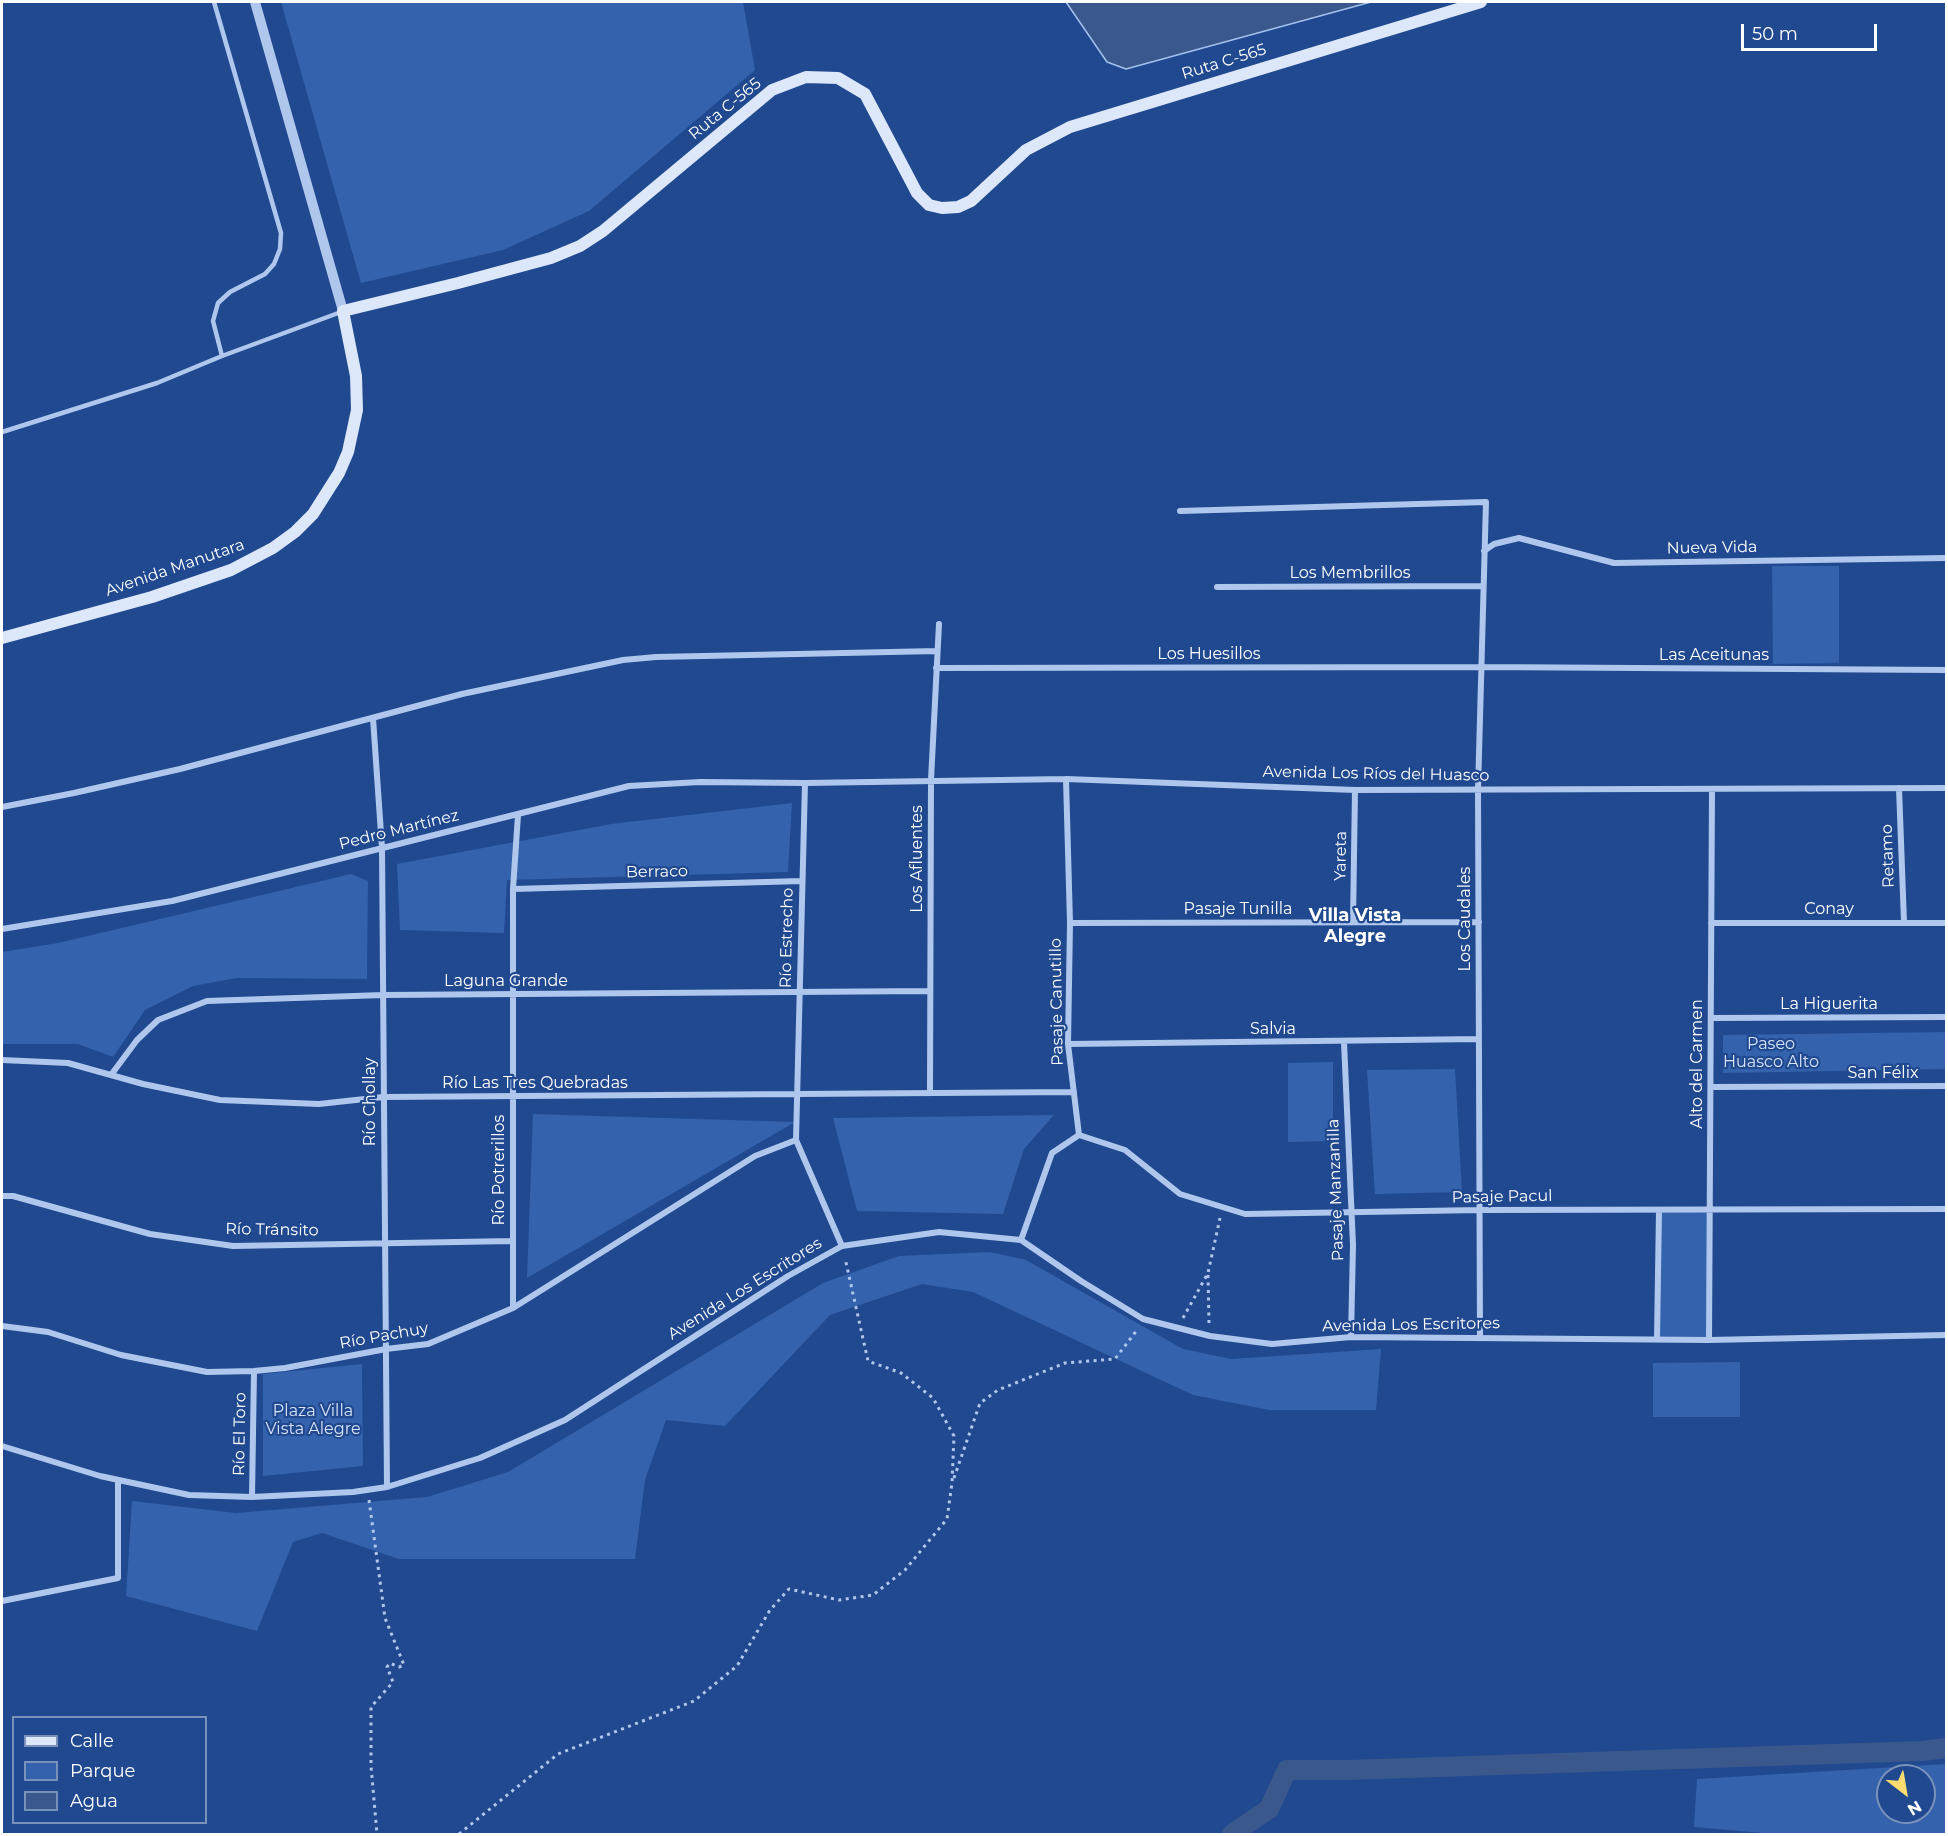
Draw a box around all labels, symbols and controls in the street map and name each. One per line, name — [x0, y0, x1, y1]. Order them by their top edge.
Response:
scale bar — [1744, 12, 1880, 50]
text: 50 m — [1752, 23, 1798, 45]
street label: Ruta C-565 — [1179, 40, 1269, 84]
street label: Ruta C-565 — [685, 74, 765, 144]
street label: Avenida Manutara — [103, 535, 247, 601]
street label: Nueva Vida — [1666, 538, 1758, 558]
street label: Los Membrillos — [1289, 563, 1411, 583]
street label: Los Huesillos — [1157, 644, 1261, 664]
street label: Las Aceitunas — [1659, 645, 1769, 665]
street label: Avenida Los Ríos del Huasco — [1262, 762, 1490, 786]
street label: Los Afluentes — [907, 805, 927, 913]
street label: Pedro Martínez — [337, 806, 461, 854]
street label: Retamo — [1877, 824, 1899, 888]
street label: Yareta — [1331, 831, 1351, 881]
street label: Berraco — [626, 862, 688, 882]
street label: Los Caudales — [1455, 867, 1475, 971]
street label: Río Estrecho — [777, 888, 797, 988]
street label: Pasaje Tunilla — [1183, 899, 1293, 919]
street label: Conay — [1804, 899, 1854, 919]
district label: Villa Vista Alegre — [1309, 905, 1401, 948]
street label: Pasaje Canutillo — [1046, 938, 1068, 1066]
street label: Laguna Grande — [444, 971, 568, 991]
street label: La Higuerita — [1780, 994, 1878, 1014]
street label: Alto del Carmen — [1687, 999, 1707, 1129]
street label: Salvia — [1250, 1019, 1296, 1039]
park label: Paseo Huasco Alto — [1723, 1034, 1819, 1072]
street label: Río Chollay — [360, 1058, 380, 1146]
street label: San Félix — [1848, 1063, 1918, 1083]
street label: Río Las Tres Quebradas — [442, 1073, 628, 1093]
street label: Río Potrerillos — [489, 1115, 509, 1225]
street label: Pasaje Manzanilla — [1324, 1118, 1348, 1262]
street label: Pasaje Pacul — [1451, 1187, 1553, 1207]
street label: Río Tránsito — [225, 1220, 319, 1240]
street label: Avenida Los Escritores — [665, 1234, 825, 1344]
street label: Avenida Los Escritores — [1322, 1314, 1500, 1336]
street label: Río Pachuy — [338, 1319, 430, 1353]
street label: Río El Toro — [230, 1392, 250, 1476]
park label: Plaza Villa Vista Alegre — [265, 1401, 361, 1439]
legend — [12, 1716, 207, 1824]
text: Calle — [70, 1730, 114, 1752]
text: Parque — [70, 1760, 135, 1782]
north arrow — [1876, 1764, 1936, 1824]
text: Agua — [70, 1790, 118, 1812]
text: N — [1904, 1797, 1925, 1820]

